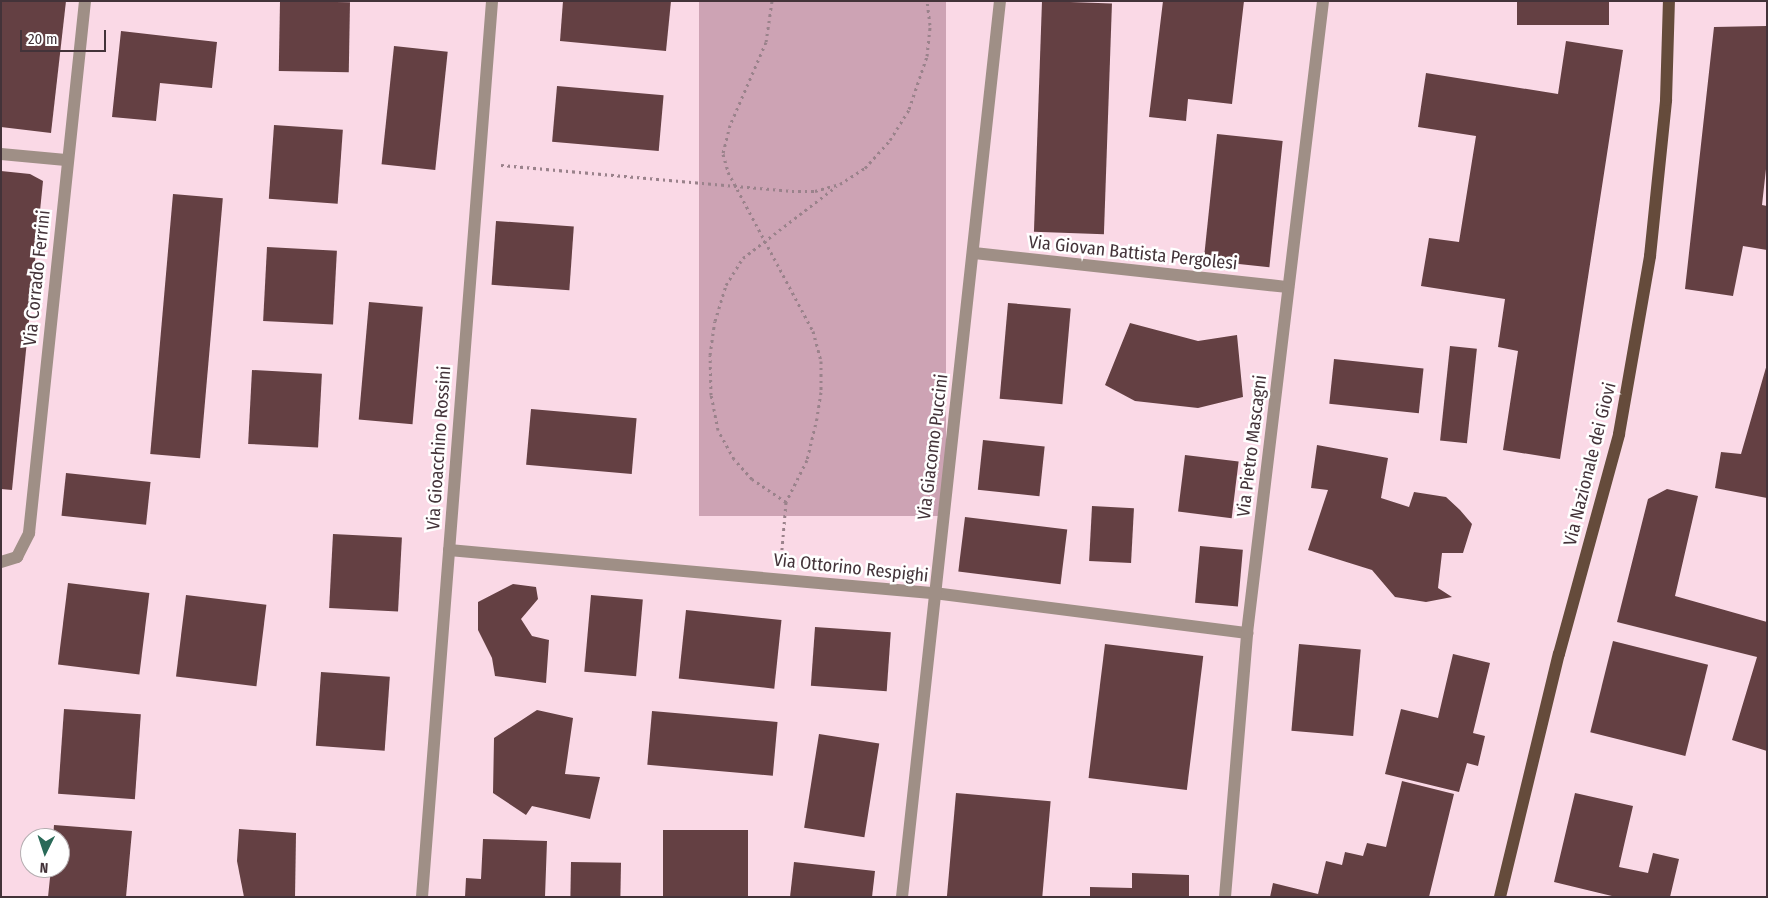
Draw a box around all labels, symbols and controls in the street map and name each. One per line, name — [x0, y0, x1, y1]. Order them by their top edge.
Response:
scale bar — [22, 20, 109, 52]
text: 20 m — [28, 30, 58, 48]
street label: Via Corrado Ferrini — [19, 209, 55, 347]
street label: Via Giovan Battista Pergolesi — [1027, 231, 1239, 275]
street label: Via Gioacchino Rossini — [422, 365, 456, 531]
street label: Via Giacomo Puccini — [913, 373, 953, 521]
street label: Via Pietro Mascagni — [1233, 374, 1271, 518]
street label: Via Nazionale dei Giovi — [1559, 380, 1621, 548]
street label: Via Ottorino Respighi — [772, 549, 930, 587]
north arrow — [20, 828, 70, 878]
text: N — [39, 859, 49, 876]

